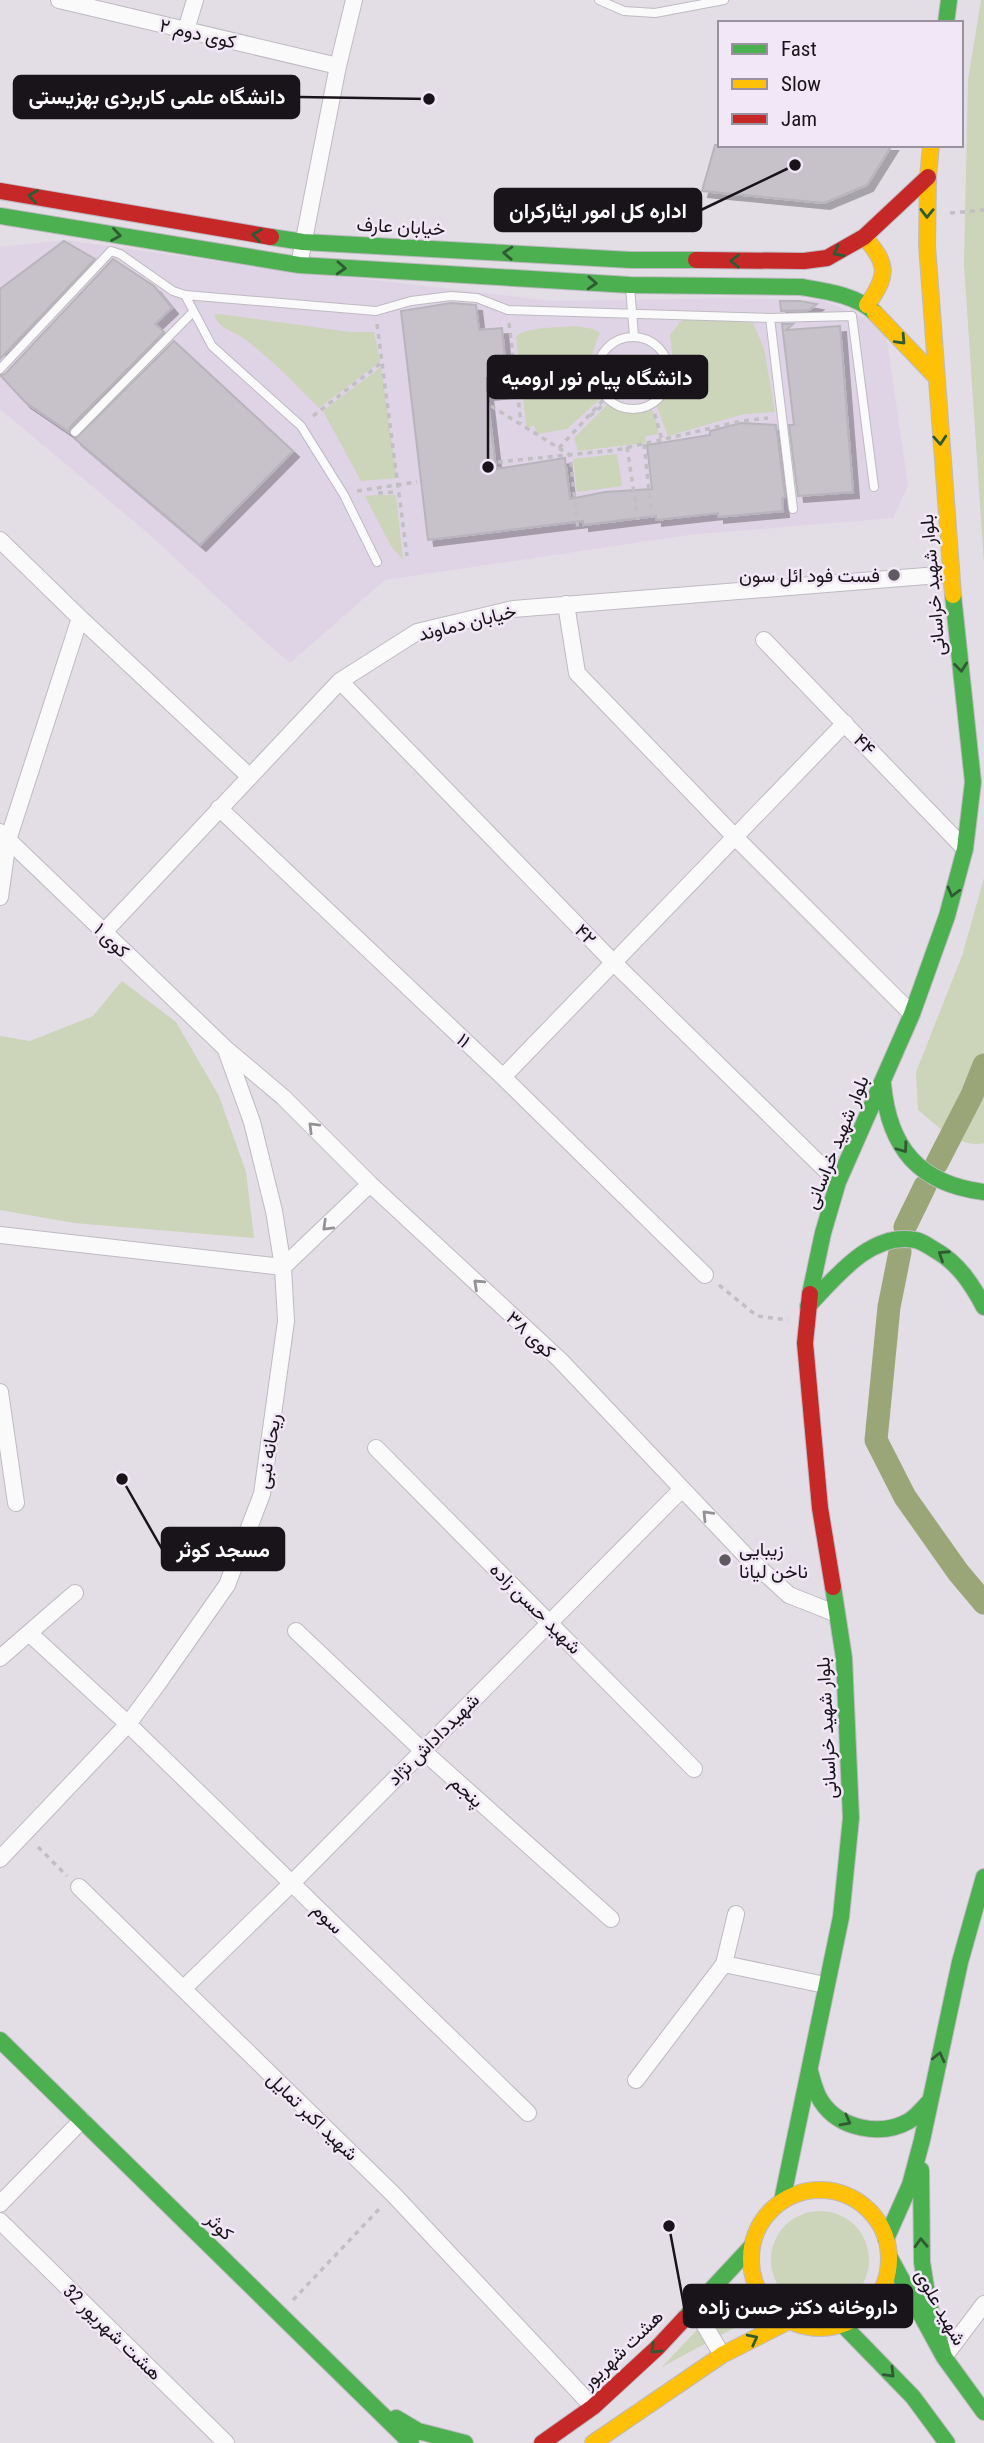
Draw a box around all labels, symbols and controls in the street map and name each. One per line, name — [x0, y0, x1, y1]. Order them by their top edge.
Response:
street label: کوی دوم ۲ — [157, 14, 238, 54]
legend — [718, 21, 963, 147]
text: Fast — [781, 37, 817, 61]
text: Slow — [781, 72, 821, 96]
callout: دانشگاه علمی کاربردی بهزیستی — [14, 76, 299, 118]
text: دانشگاه علمی کاربردی بهزیستی — [28, 85, 286, 110]
text: Jam — [781, 107, 817, 131]
one-way arrow — [27, 189, 39, 204]
callout: اداره کل امور ایثارکران — [495, 189, 701, 231]
text: اداره کل امور ایثارکران — [509, 199, 687, 224]
one-way arrow — [919, 209, 935, 219]
street label: خیابان عارف — [356, 213, 446, 240]
one-way arrow — [110, 227, 122, 242]
one-way arrow — [251, 228, 263, 243]
one-way arrow — [833, 244, 845, 257]
one-way arrow — [502, 246, 513, 261]
one-way arrow — [730, 253, 741, 268]
one-way arrow — [335, 260, 346, 275]
one-way arrow — [587, 275, 598, 290]
one-way arrow — [892, 332, 905, 345]
callout: دانشگاه پیام نور ارومیه — [488, 356, 707, 398]
text: دانشگاه پیام نور ارومیه — [502, 366, 692, 392]
one-way arrow — [933, 435, 948, 446]
street label: بلوار شهید خراسانی — [915, 513, 950, 657]
place label: فست فود ائل سون — [739, 564, 880, 587]
marker: فست فود ائل سون — [886, 567, 902, 583]
street label: خیابان دماوند — [416, 599, 519, 646]
one-way arrow — [953, 661, 968, 673]
street label: ۴۴ — [849, 729, 881, 760]
one-way arrow — [947, 886, 962, 898]
street label: کوی ۱ — [89, 918, 134, 963]
street label: ۴۲ — [570, 919, 601, 950]
street label: ۱۱ — [452, 1028, 476, 1053]
street label: بلوار شهید خراسانی — [799, 1072, 874, 1212]
one-way arrow — [308, 1123, 321, 1136]
one-way arrow — [895, 1140, 908, 1152]
one-way arrow — [322, 1217, 335, 1230]
one-way arrow — [937, 1250, 950, 1263]
one-way arrow — [473, 1280, 486, 1292]
street label: کوی ۳۸ — [501, 1306, 560, 1363]
street label: ریحانه نبی — [251, 1412, 286, 1490]
one-way arrow — [703, 1510, 716, 1523]
callout: مسجد کوثر — [162, 1528, 284, 1570]
text: مسجد کوثر — [175, 1538, 270, 1563]
place label: زیبایی ناخن لیانا — [739, 1538, 808, 1583]
marker: زیبایی ناخن لیانا — [717, 1552, 733, 1568]
street label: شهید حسن زاده — [485, 1558, 586, 1659]
street label: بلوار شهید خراسانی — [811, 1656, 842, 1800]
street label: شهیدداداش نژاد — [383, 1689, 484, 1790]
street label: پنجم — [444, 1770, 488, 1814]
street label: سوم — [306, 1898, 348, 1939]
one-way arrow — [931, 2051, 945, 2063]
street label: شهید اکبر تمایل — [262, 2067, 363, 2166]
one-way arrow — [839, 2113, 851, 2127]
street label: کوثر — [200, 2207, 238, 2245]
one-way arrow — [914, 2237, 929, 2248]
street label: شهید علوی — [910, 2265, 971, 2349]
street label: هشت شهریور 32 — [59, 2280, 167, 2385]
callout: داروخانه دکتر حسن زاده — [684, 2285, 912, 2327]
text: داروخانه دکتر حسن زاده — [698, 2295, 898, 2320]
street label: هشت شهریور — [576, 2305, 668, 2395]
one-way arrow — [746, 2334, 758, 2348]
one-way arrow — [651, 2341, 664, 2354]
one-way arrow — [881, 2365, 894, 2378]

